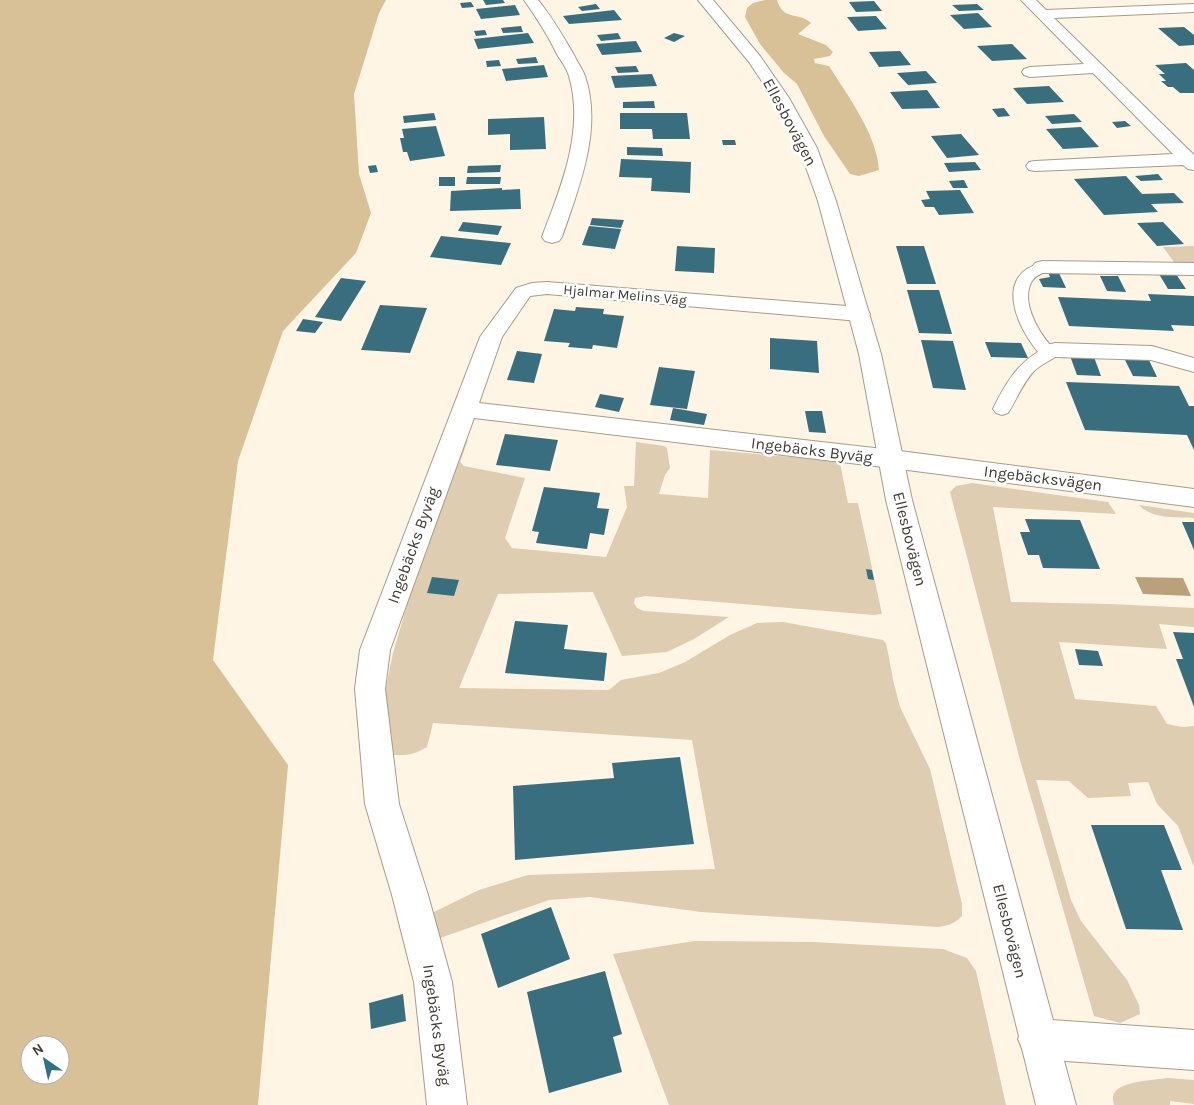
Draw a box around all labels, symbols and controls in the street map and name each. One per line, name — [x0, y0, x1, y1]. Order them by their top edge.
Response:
street label: Ellesbovägen — [759, 75, 821, 169]
street label: Hjalmar Melins Väg — [563, 281, 688, 309]
street label: Ingebäcks Byväg — [750, 433, 874, 467]
street label: Ingebäcksvägen — [983, 461, 1103, 495]
street label: Ingebäcks Byväg — [383, 484, 443, 606]
street label: Ellesbovägen — [889, 490, 931, 588]
street label: Ellesbovägen — [989, 882, 1031, 980]
street label: Ingebäcks Byväg — [419, 963, 455, 1087]
north arrow — [20, 1035, 70, 1085]
text: N — [29, 1040, 47, 1059]

